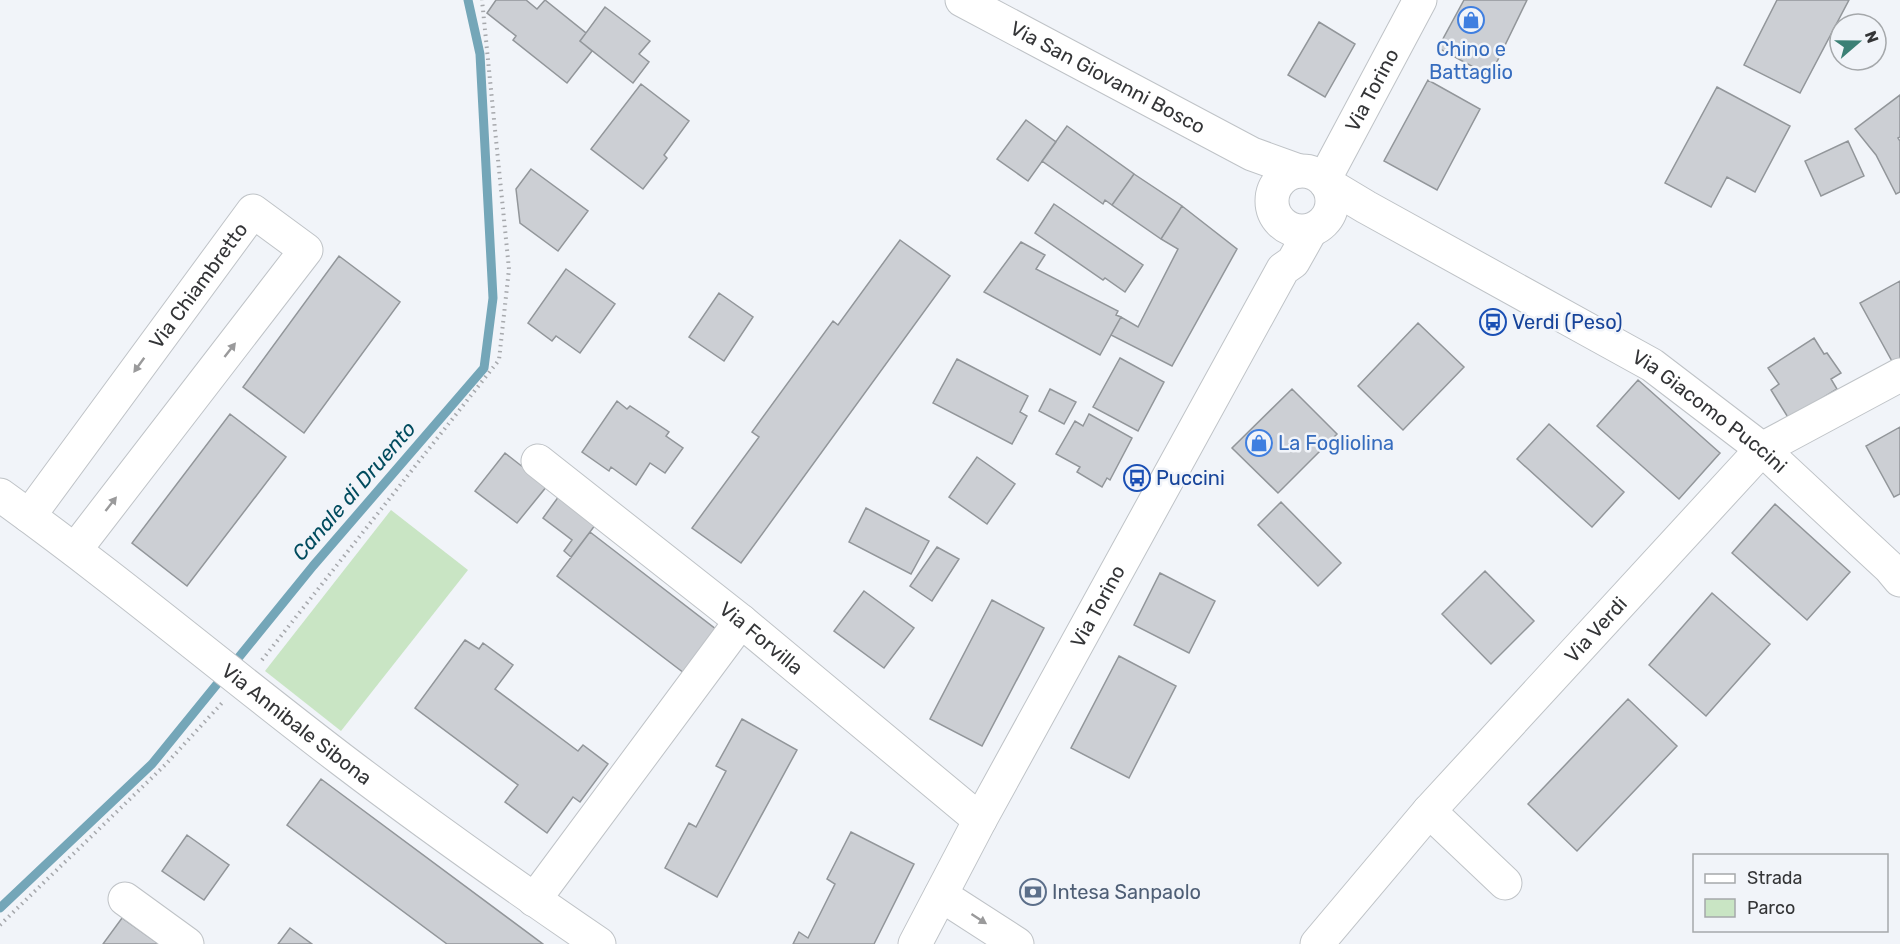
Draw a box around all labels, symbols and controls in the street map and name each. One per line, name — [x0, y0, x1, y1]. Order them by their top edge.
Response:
shop icon: Chino e Battaglio — [1456, 5, 1486, 35]
north arrow — [1828, 12, 1888, 72]
street label: Via San Giovanni Bosco — [1006, 16, 1209, 139]
text: N — [1861, 28, 1883, 46]
place label: Chino e Battaglio — [1429, 37, 1513, 84]
street label: Via Torino — [1340, 44, 1404, 136]
street label: Via Chiambretto — [144, 218, 253, 353]
bus stop icon: Verdi (Peso) — [1478, 307, 1508, 337]
place label: Verdi (Peso) — [1512, 310, 1623, 334]
one-way arrow — [223, 342, 235, 357]
street label: Via Giacomo Puccini — [1628, 344, 1792, 478]
one-way arrow — [134, 357, 146, 372]
water label: Canale di Druento — [287, 416, 421, 565]
shop icon: La Fogliolina — [1244, 428, 1274, 458]
place label: La Fogliolina — [1278, 431, 1394, 455]
bus stop icon: Puccini — [1122, 463, 1152, 493]
place label: Puccini — [1156, 466, 1225, 490]
one-way arrow — [104, 496, 117, 512]
street label: Via Torino — [1065, 561, 1130, 652]
street label: Via Verdi — [1560, 592, 1632, 668]
street label: Via Forvilla — [715, 597, 808, 680]
street label: Via Annibale Sibona — [217, 658, 377, 790]
legend — [1693, 854, 1888, 932]
text: Strada — [1747, 867, 1803, 889]
bank icon: Intesa Sanpaolo — [1018, 877, 1048, 907]
place label: Intesa Sanpaolo — [1052, 880, 1201, 904]
text: Parco — [1747, 897, 1795, 919]
one-way arrow — [971, 914, 987, 925]

